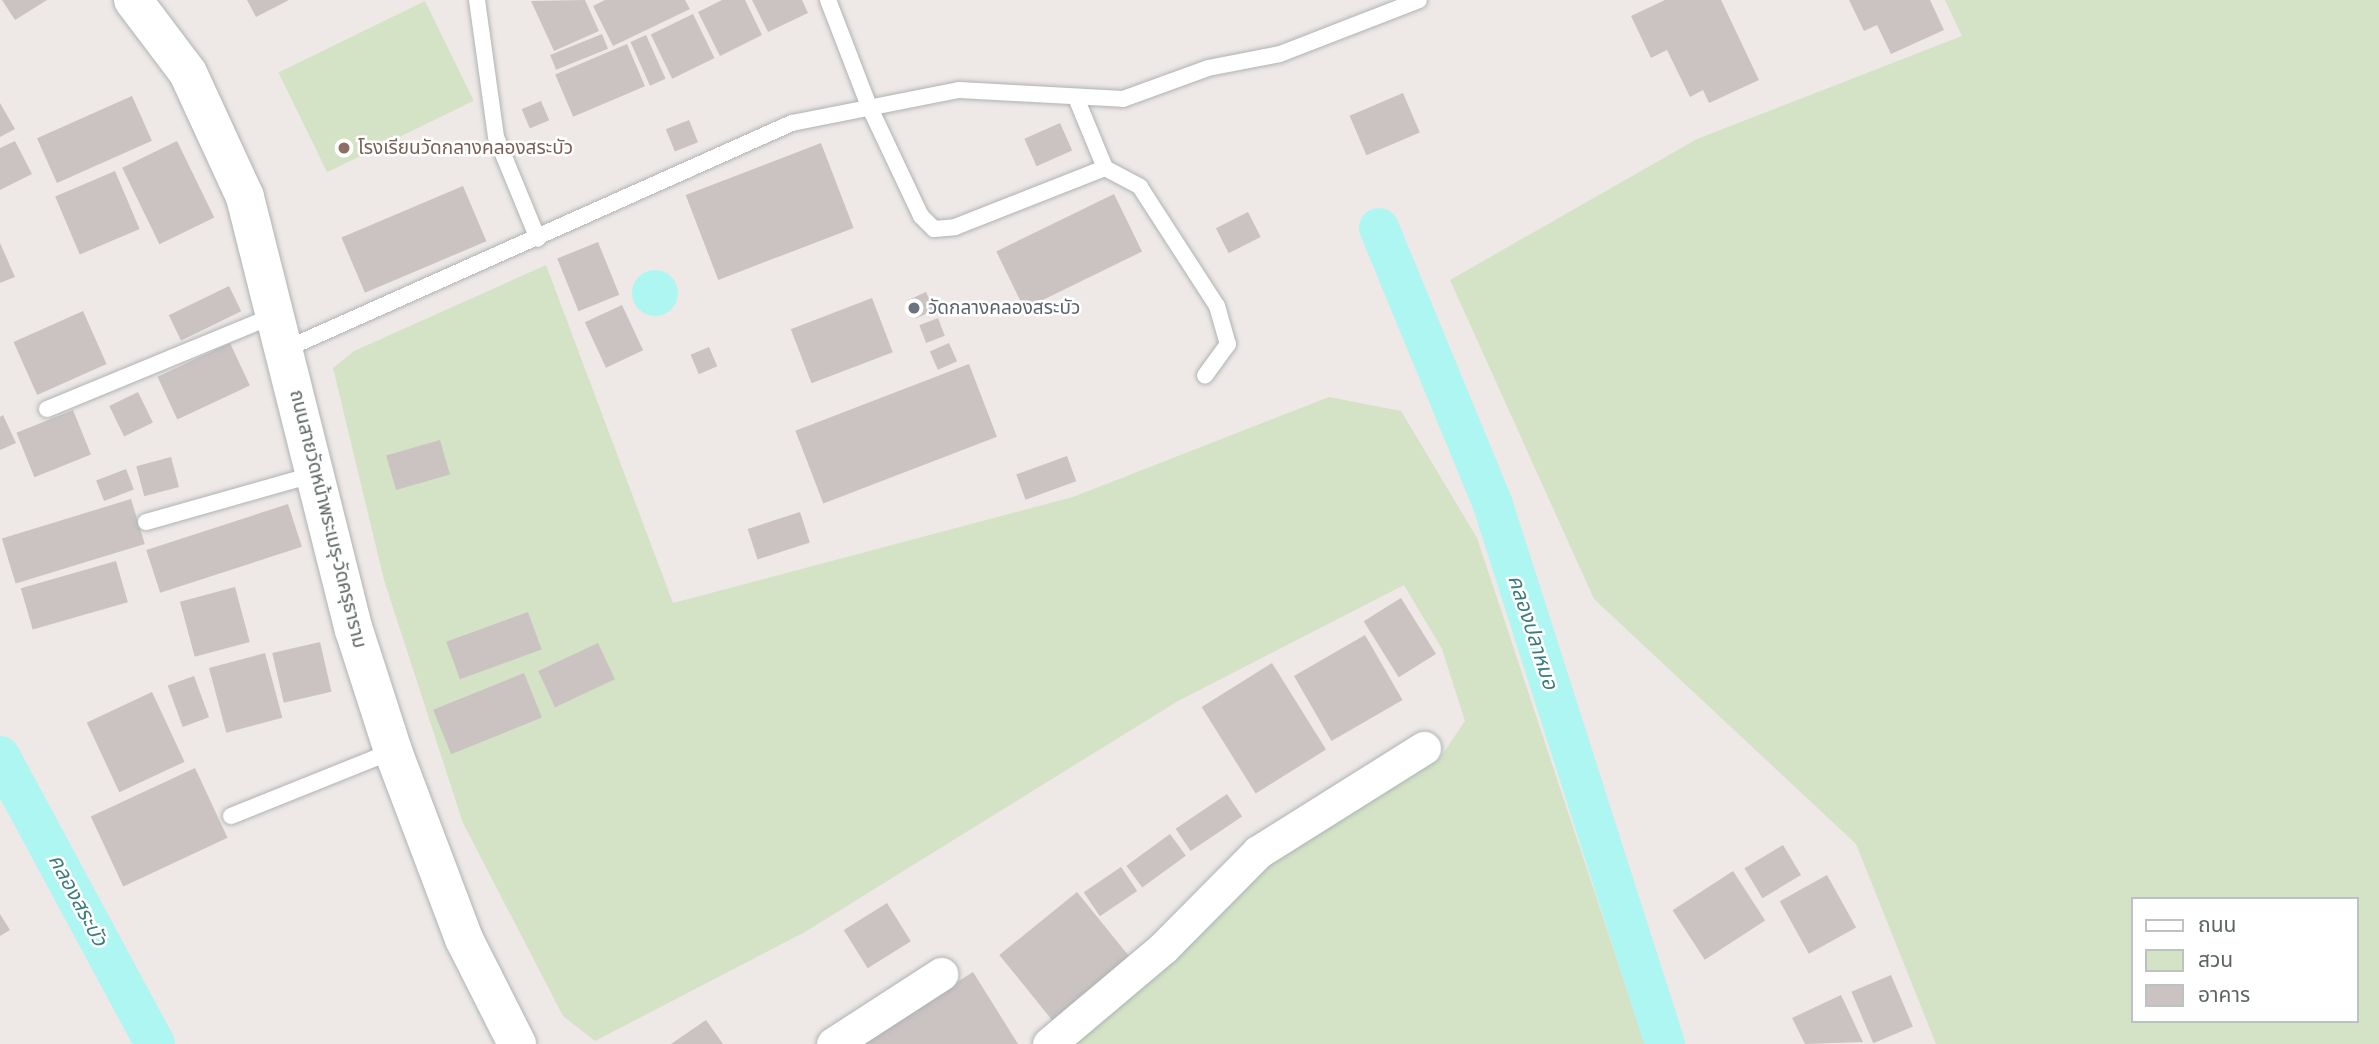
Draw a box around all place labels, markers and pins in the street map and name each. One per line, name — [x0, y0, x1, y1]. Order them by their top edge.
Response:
place label: โรงเรียนวัดกลางคลองสระบัว — [358, 137, 573, 159]
marker: โรงเรียนวัดกลางคลองสระบัว — [336, 140, 352, 156]
place label: วัดกลางคลองสระบัว — [928, 297, 1080, 319]
marker: วัดกลางคลองสระบัว — [906, 300, 922, 316]

